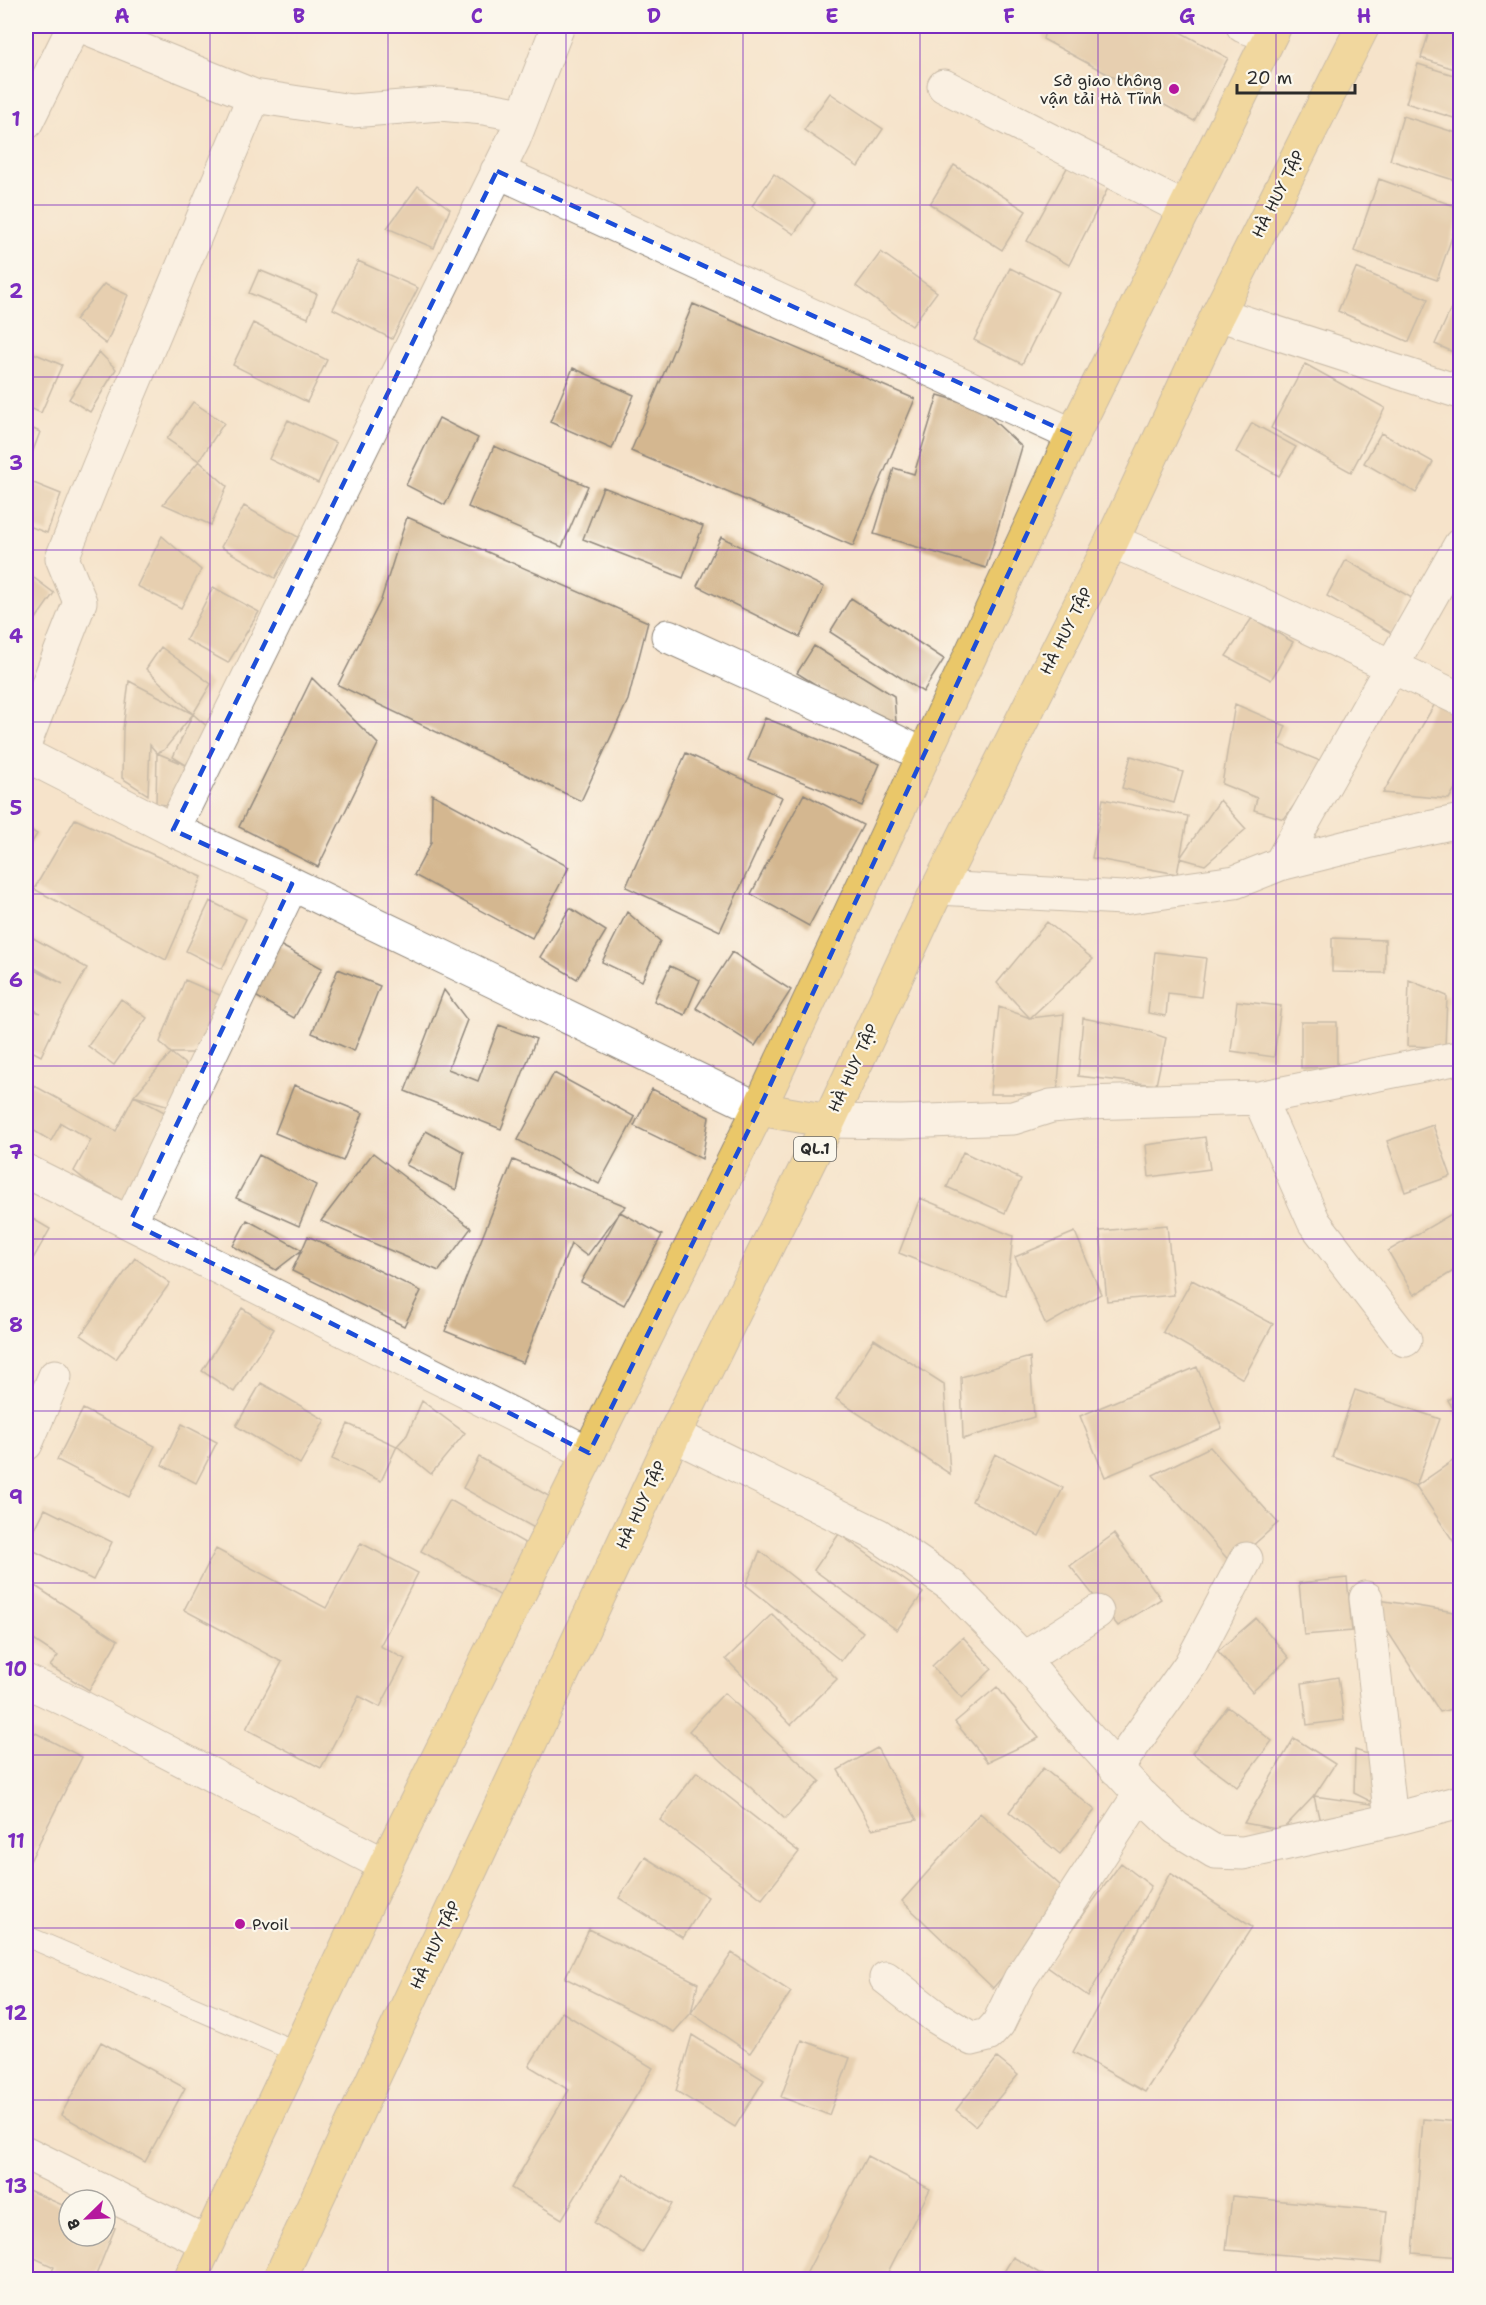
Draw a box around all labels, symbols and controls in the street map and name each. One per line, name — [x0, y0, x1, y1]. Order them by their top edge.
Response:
text: A — [114, 3, 130, 29]
text: B — [293, 3, 305, 29]
text: C — [471, 3, 483, 29]
text: D — [647, 3, 661, 29]
text: E — [825, 3, 839, 29]
text: F — [1003, 3, 1015, 29]
text: G — [1179, 3, 1195, 29]
text: H — [1357, 3, 1371, 29]
scale bar — [1237, 57, 1356, 95]
text: 20 m — [1246, 66, 1292, 90]
place label: Sở giao thông vận tải Hà Tĩnh — [1040, 70, 1162, 109]
marker: Sở giao thông vận tải Hà Tĩnh — [1167, 82, 1181, 96]
text: 1 — [11, 106, 21, 132]
street label: HÀ HUY TẬP — [1247, 147, 1309, 241]
text: 2 — [9, 278, 23, 304]
text: 3 — [9, 450, 23, 476]
street label: HÀ HUY TẬP — [1035, 584, 1097, 678]
text: 4 — [9, 623, 23, 649]
text: 5 — [10, 795, 22, 821]
text: 6 — [9, 967, 23, 993]
street label: HÀ HUY TẬP — [823, 1020, 883, 1116]
road number: QL.1 — [794, 1137, 836, 1161]
text: 7 — [9, 1139, 23, 1165]
text: 8 — [9, 1312, 23, 1338]
street label: HÀ HUY TẬP — [611, 1457, 671, 1553]
text: 9 — [9, 1484, 23, 1510]
text: 10 — [5, 1656, 27, 1682]
text: 11 — [7, 1828, 25, 1854]
street label: HÀ HUY TẬP — [405, 1897, 465, 1993]
place label: Pvoil — [252, 1914, 289, 1935]
marker: Pvoil — [233, 1917, 247, 1931]
text: 12 — [5, 2000, 27, 2026]
text: 13 — [5, 2173, 27, 2199]
north arrow — [57, 2188, 117, 2248]
text: B — [62, 2215, 85, 2233]

